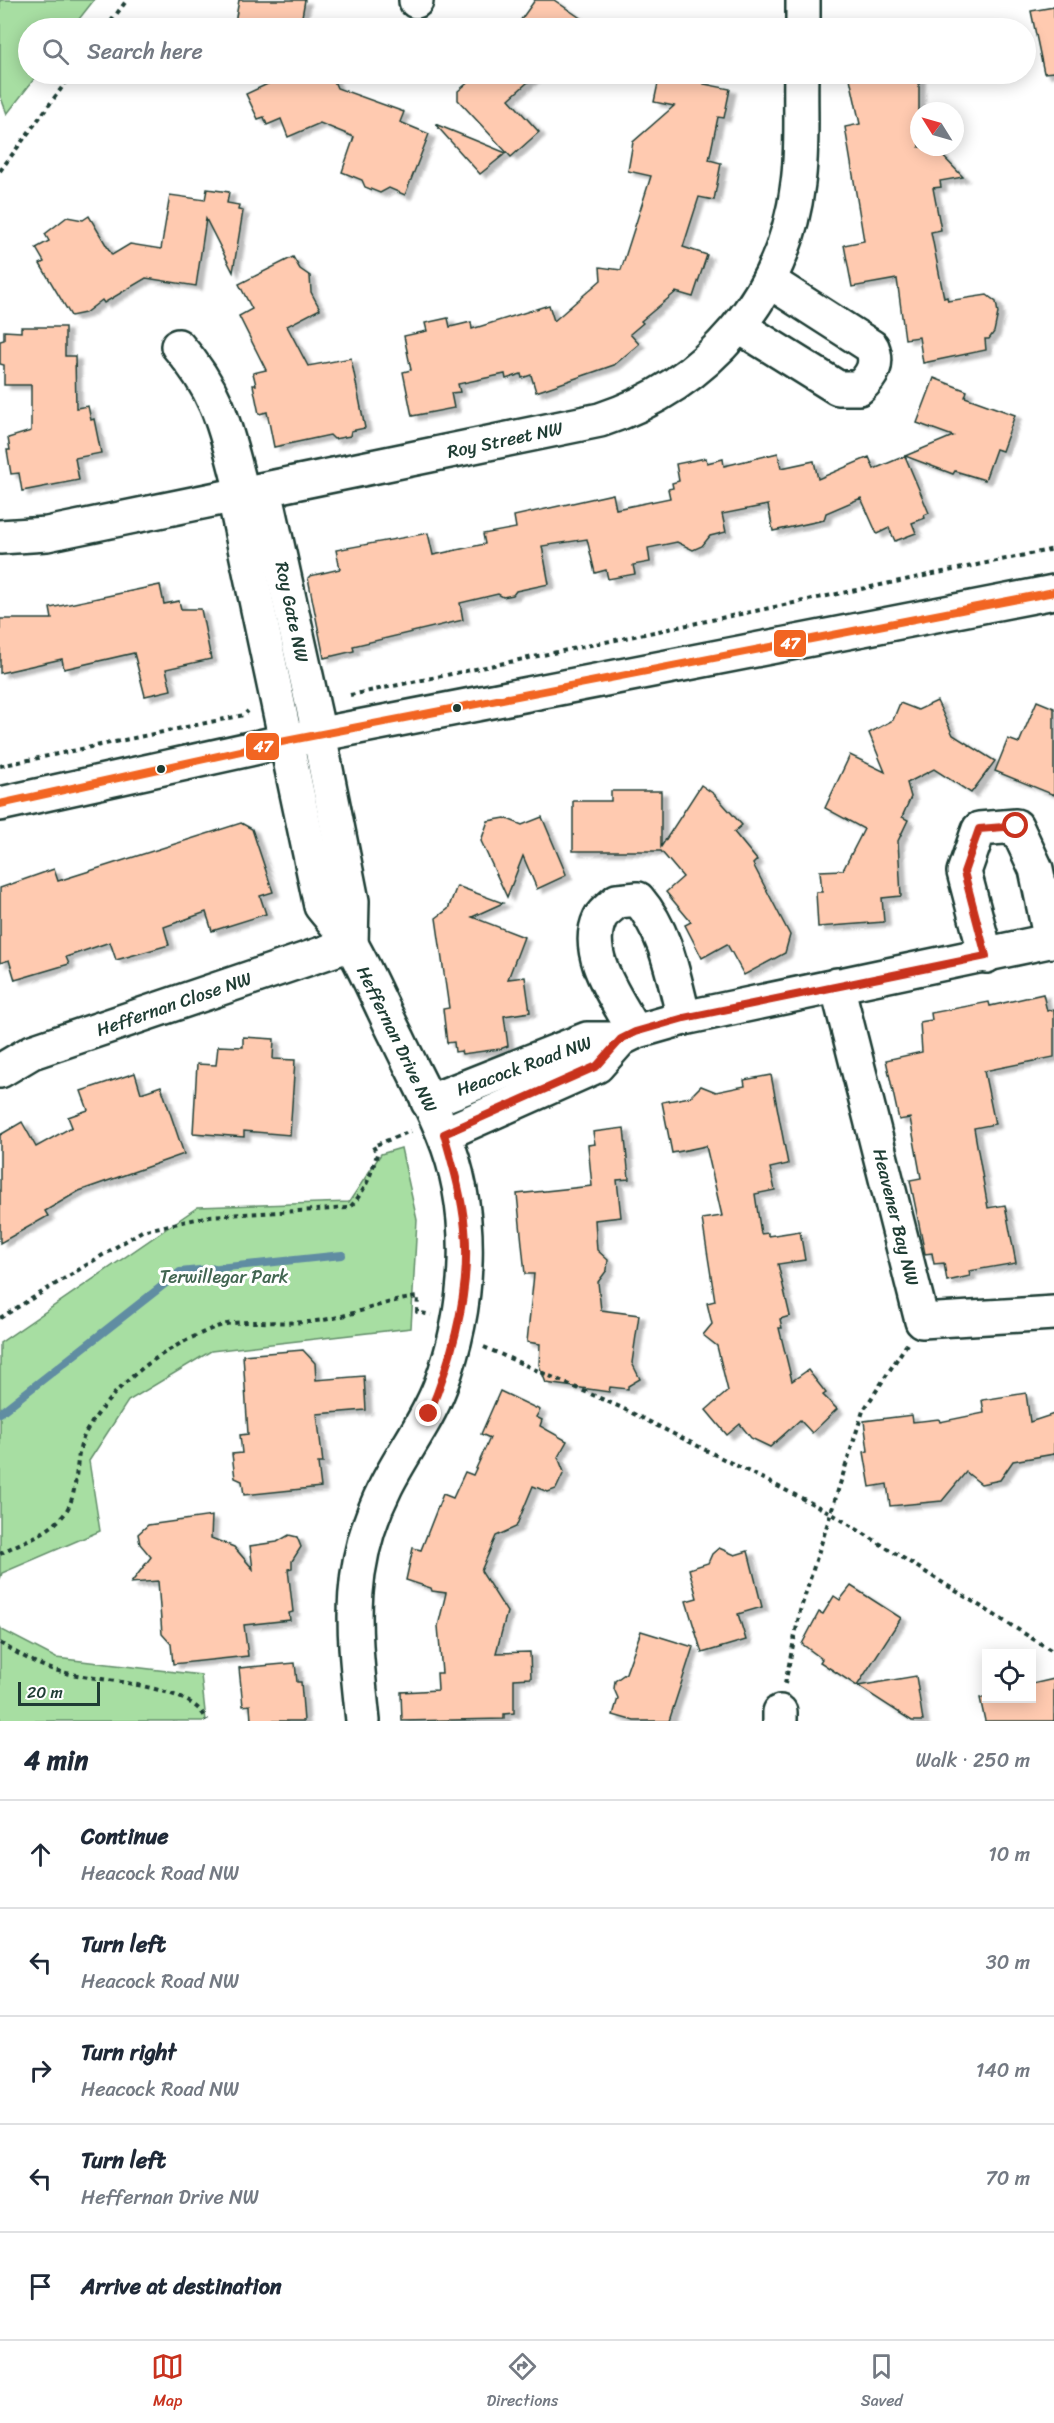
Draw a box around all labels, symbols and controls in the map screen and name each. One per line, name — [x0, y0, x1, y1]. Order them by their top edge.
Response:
search box — [18, 18, 1036, 84]
text: Search here — [87, 32, 203, 71]
icon: search — [39, 35, 72, 68]
north arrow — [910, 102, 964, 156]
street label: Roy Street NW — [444, 412, 567, 468]
street label: Roy Gate NW — [266, 559, 318, 666]
line badge: 47 — [773, 629, 807, 658]
text: 47 — [779, 629, 801, 658]
unlabelled marker — [451, 702, 463, 714]
line badge: 47 — [245, 732, 280, 761]
text: 47 — [252, 732, 274, 761]
unlabelled marker — [155, 763, 167, 775]
route start — [1002, 812, 1028, 838]
street label: Heffernan Drive NW — [348, 960, 447, 1119]
street label: Heffernan Close NW — [92, 962, 257, 1046]
street label: Heacock Road NW — [452, 1026, 597, 1105]
street label: Heavener Bay NW — [863, 1145, 929, 1290]
park label: Terwillegar Park — [160, 1261, 289, 1293]
route end — [415, 1400, 441, 1426]
map controls — [982, 1649, 1036, 1703]
button: locate — [982, 1649, 1036, 1703]
text: 20 m — [27, 1678, 63, 1707]
scale bar — [18, 1679, 100, 1706]
text: 4 min — [24, 1737, 88, 1783]
text: Walk · 250 m — [916, 1743, 1030, 1778]
text: Continue — [81, 1817, 169, 1856]
text: 10 m — [988, 1837, 1030, 1872]
icon: ahead — [24, 1838, 57, 1871]
text: Heacock Road NW — [81, 1856, 239, 1891]
text: Turn left — [81, 1925, 166, 1964]
text: 30 m — [986, 1945, 1030, 1980]
icon: left — [24, 1946, 57, 1979]
text: Heacock Road NW — [81, 1964, 239, 1999]
text: Turn right — [81, 2033, 176, 2072]
text: 140 m — [976, 2053, 1030, 2088]
icon: right — [24, 2054, 57, 2087]
text: Heacock Road NW — [81, 2072, 239, 2107]
text: Turn left — [81, 2141, 166, 2180]
text: 70 m — [985, 2161, 1030, 2196]
icon: left — [24, 2162, 57, 2195]
text: Heffernan Drive NW — [81, 2180, 259, 2215]
text: Arrive at destination — [81, 2267, 282, 2306]
icon: arrive — [24, 2270, 57, 2303]
tab: Map — [151, 2350, 184, 2415]
tab: Directions — [487, 2350, 558, 2415]
tab: Saved — [861, 2350, 903, 2415]

